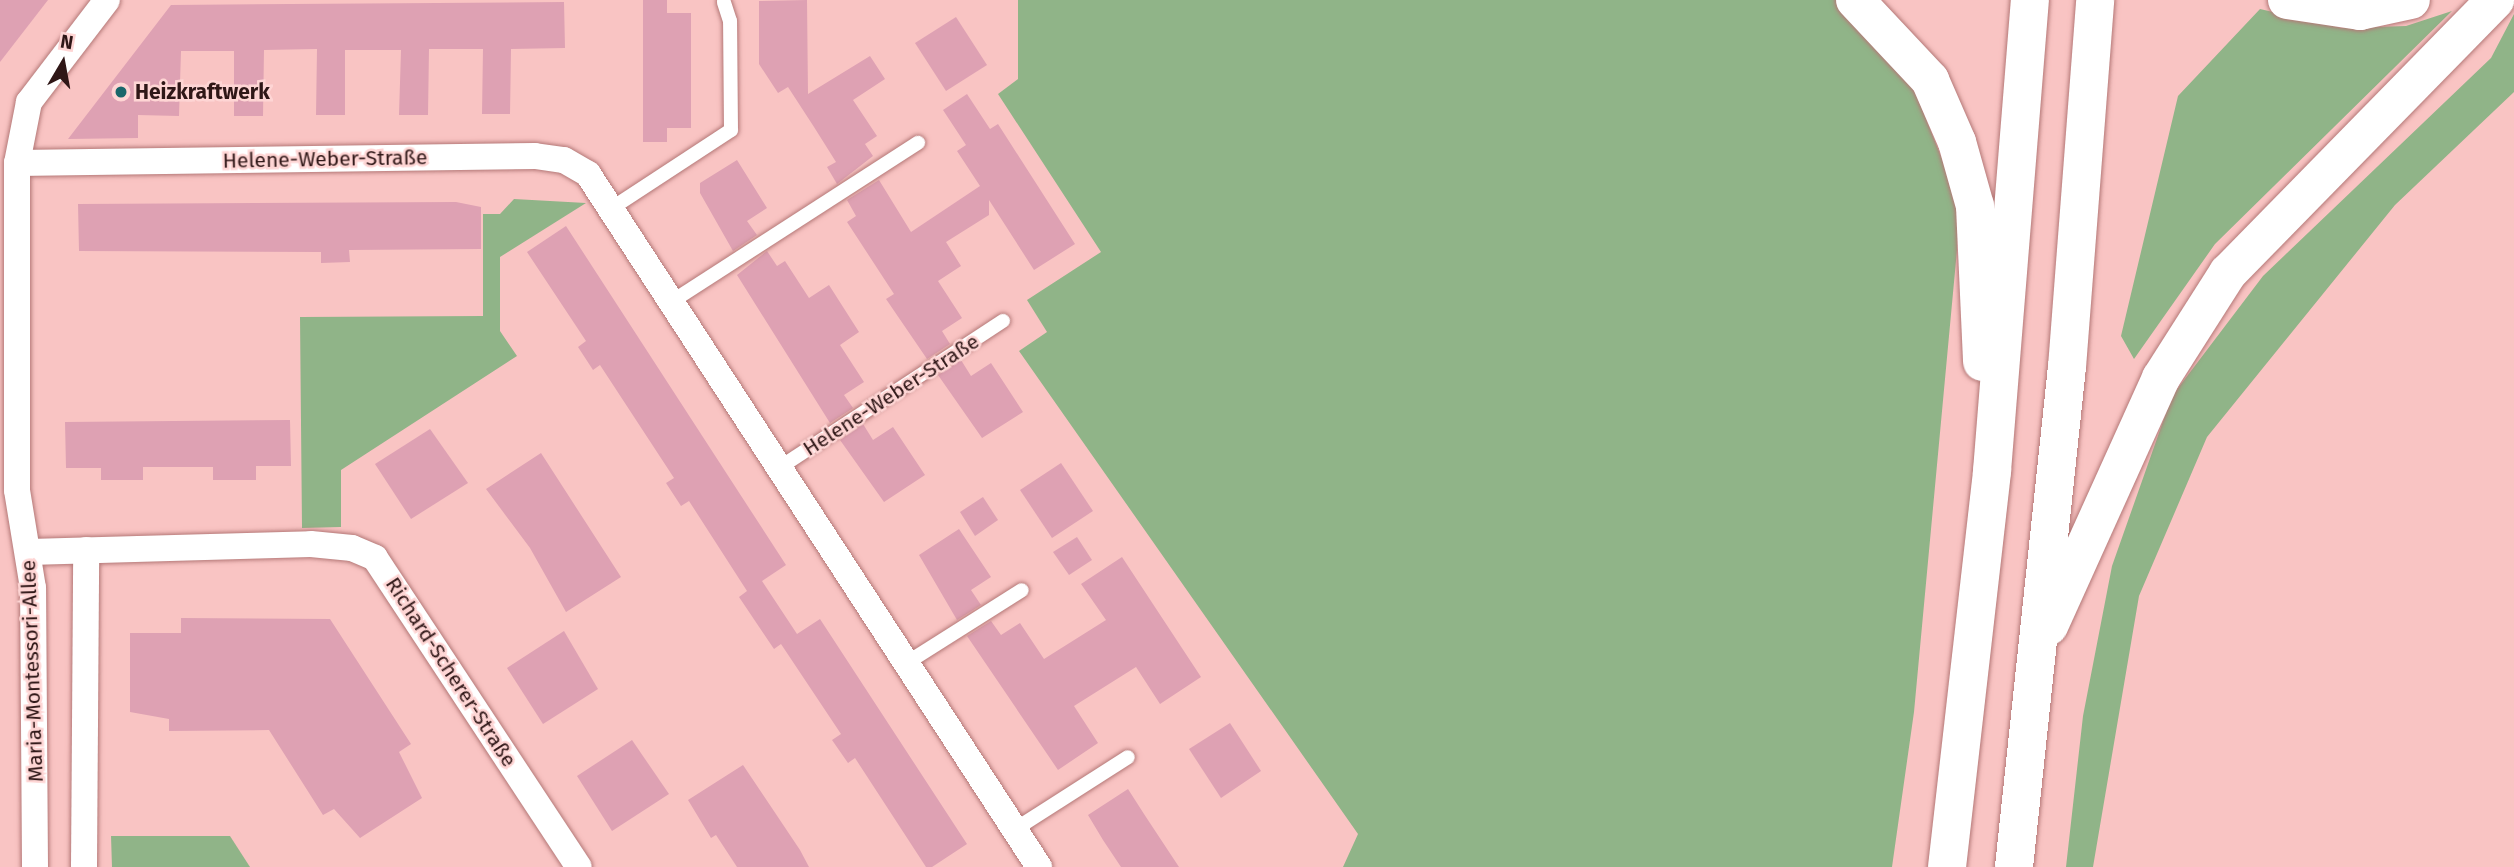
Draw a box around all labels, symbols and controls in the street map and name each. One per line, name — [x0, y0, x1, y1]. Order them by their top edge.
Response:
north arrow — [28, 28, 98, 98]
text: N — [59, 29, 75, 54]
place label: Heizkraftwerk — [135, 79, 270, 105]
marker: Heizkraftwerk — [113, 84, 129, 100]
street label: Helene-Weber-Straße — [222, 145, 428, 173]
street label: Helene-Weber-Straße — [798, 329, 984, 461]
street label: Maria-Montessori-Allee — [16, 560, 48, 782]
street label: Richard-Scherer-Straße — [380, 572, 522, 772]

